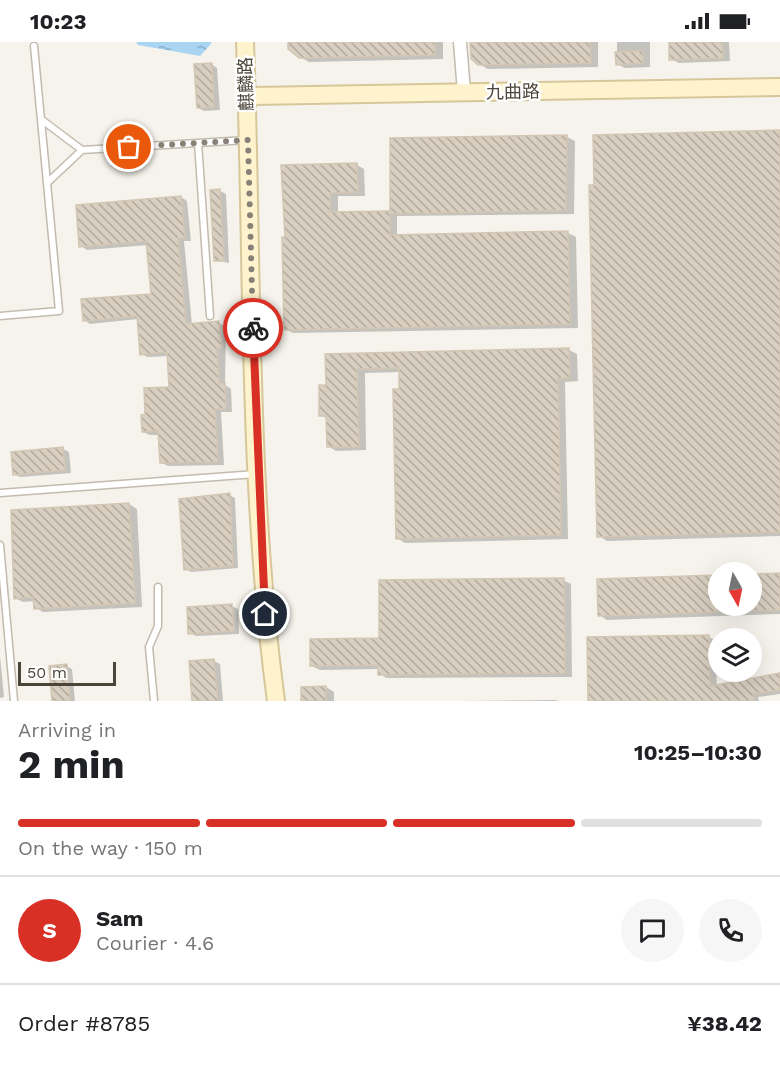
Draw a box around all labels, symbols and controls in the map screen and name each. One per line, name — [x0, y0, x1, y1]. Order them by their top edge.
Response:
text: 10:23 — [30, 9, 86, 34]
street label: 麒麟路 — [234, 57, 257, 111]
street label: 九曲路 — [486, 81, 540, 102]
pin — [103, 121, 154, 172]
icon: bag — [112, 130, 145, 163]
courier — [223, 298, 283, 358]
icon: bike — [237, 312, 270, 345]
north arrow — [708, 562, 762, 616]
map controls — [708, 562, 762, 682]
pin — [239, 588, 290, 639]
icon: home — [248, 597, 281, 630]
button: layers — [708, 628, 762, 682]
scale bar — [18, 659, 116, 686]
text: 50 m — [27, 663, 67, 682]
text: Arriving in — [18, 718, 116, 742]
text: 10:25–10:30 — [634, 740, 762, 765]
text: 2 min — [18, 742, 125, 787]
text: On the way · 150 m — [18, 836, 203, 860]
button: chat — [621, 899, 684, 962]
button: phone — [699, 899, 762, 962]
text: Sam — [96, 906, 144, 931]
text: S — [42, 918, 57, 943]
text: Courier · 4.6 — [96, 931, 214, 955]
text: Order #8785 — [18, 1011, 150, 1036]
text: ¥38.42 — [687, 1011, 762, 1036]

